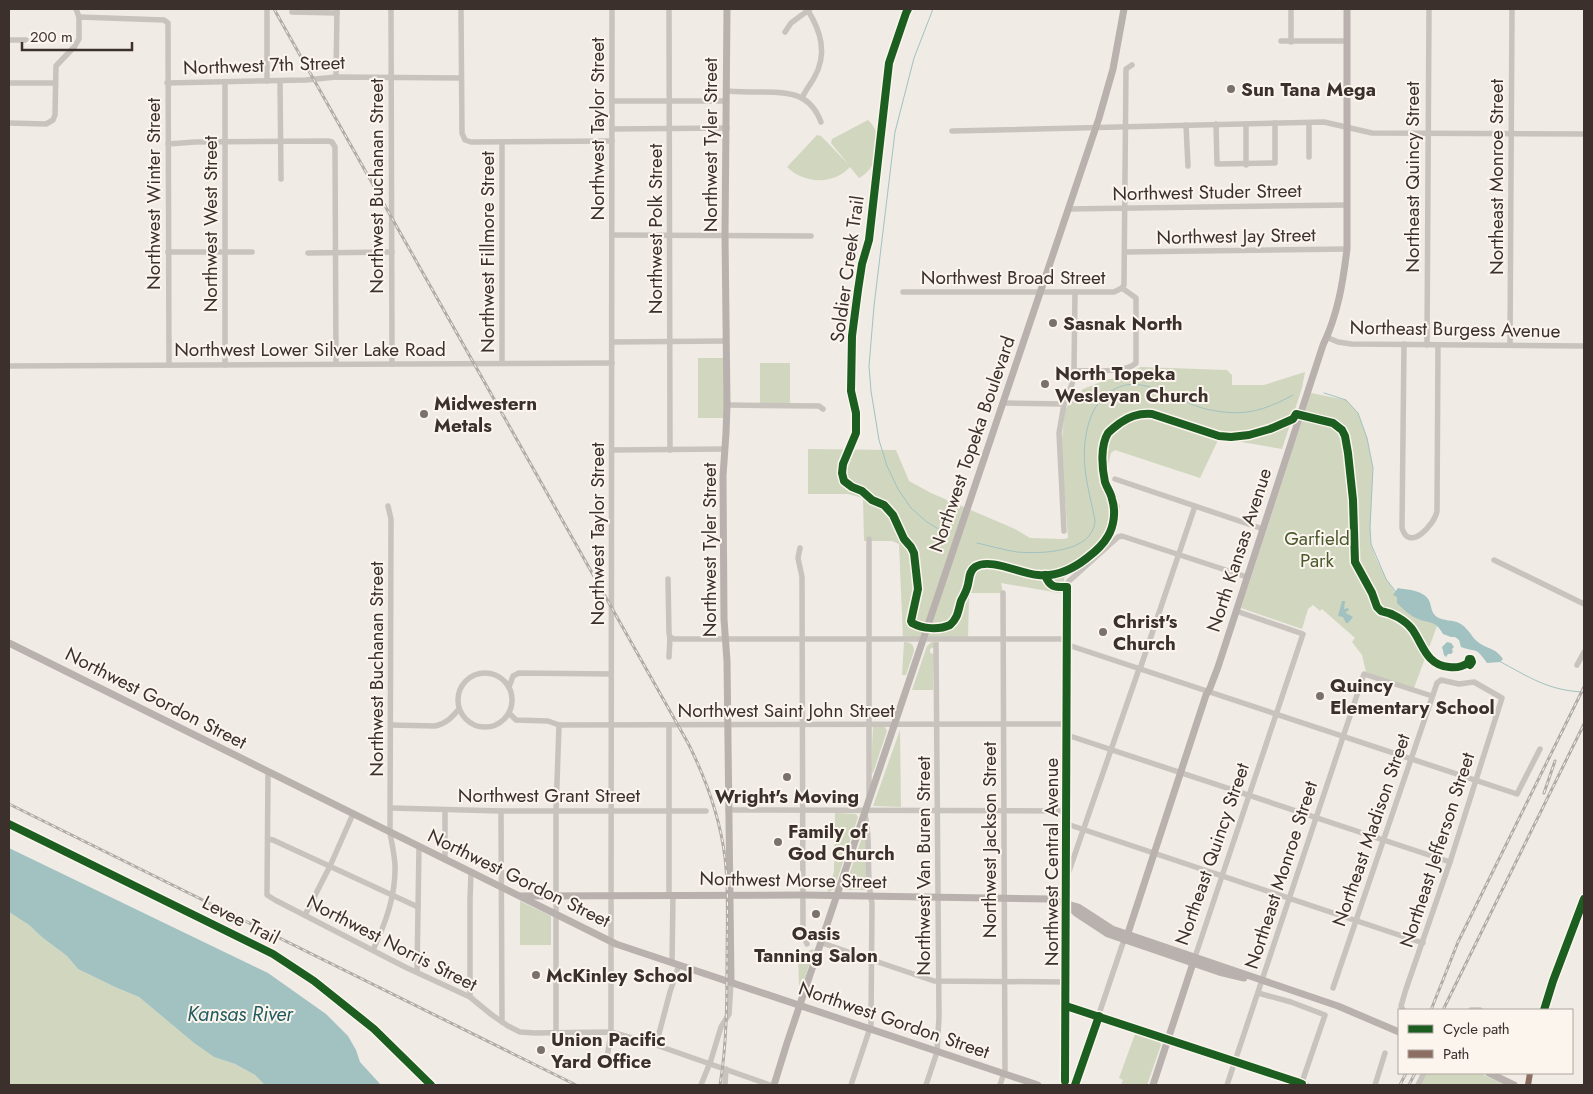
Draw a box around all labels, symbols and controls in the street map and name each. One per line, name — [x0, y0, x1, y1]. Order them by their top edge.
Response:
scale bar — [22, 20, 132, 52]
text: 200 m — [30, 26, 73, 48]
street label: Northwest Taylor Street — [584, 37, 611, 221]
street label: Northwest 7th Street — [183, 49, 346, 81]
street label: Northwest Tyler Street — [697, 57, 724, 232]
place label: Sun Tana Mega — [1241, 76, 1376, 103]
street label: Northwest Buchanan Street — [363, 78, 390, 294]
street label: Northeast Monroe Street — [1483, 78, 1510, 275]
street label: Northeast Quincy Street — [1399, 81, 1426, 273]
marker: Sun Tana Mega — [1225, 83, 1237, 95]
street label: Northwest Winter Street — [140, 98, 167, 290]
street label: Northwest West Street — [197, 135, 224, 312]
street label: Northwest Polk Street — [642, 143, 669, 314]
street label: Northwest Fillmore Street — [474, 151, 501, 353]
street label: Northwest Studer Street — [1112, 177, 1302, 207]
street label: Soldier Creek Trail — [823, 194, 871, 344]
street label: Northwest Jay Street — [1156, 221, 1316, 251]
street label: Northwest Broad Street — [921, 264, 1106, 291]
place label: Sasnak North — [1063, 310, 1183, 337]
street label: Northeast Burgess Avenue — [1349, 314, 1561, 344]
marker: Sasnak North — [1047, 317, 1059, 329]
street label: Northwest Topeka Boulevard — [922, 332, 1022, 556]
street label: Northwest Lower Silver Lake Road — [174, 336, 446, 363]
place label: North Topeka Wesleyan Church — [1055, 360, 1209, 409]
marker: North Topeka Wesleyan Church — [1039, 378, 1051, 390]
place label: Midwestern Metals — [434, 390, 537, 439]
marker: Midwestern Metals — [418, 408, 430, 420]
street label: Northwest Taylor Street — [584, 442, 611, 626]
street label: Northwest Tyler Street — [696, 462, 723, 637]
street label: North Kansas Avenue — [1200, 464, 1278, 636]
park label: Garfield Park — [1284, 525, 1350, 574]
street label: Northwest Buchanan Street — [363, 561, 390, 777]
place label: Christ's Church — [1113, 608, 1178, 657]
marker: Christ's Church — [1097, 626, 1109, 638]
street label: Northwest Gordon Street — [61, 641, 252, 756]
place label: Quincy Elementary School — [1330, 672, 1495, 721]
marker: Quincy Elementary School — [1314, 690, 1326, 702]
street label: Northwest Saint John Street — [677, 697, 895, 724]
street label: Northeast Madison Street — [1325, 730, 1417, 930]
street label: Northwest Jackson Street — [976, 741, 1003, 938]
street label: Northeast Jefferson Street — [1393, 749, 1481, 951]
street label: Northwest Van Buren Street — [910, 756, 937, 976]
street label: Northwest Central Avenue — [1038, 757, 1065, 966]
street label: Northeast Quincy Street — [1168, 759, 1256, 949]
marker: Wright's Moving — [781, 771, 793, 783]
street label: Northeast Monroe Street — [1238, 777, 1324, 972]
street label: Northwest Grant Street — [458, 782, 641, 809]
place label: Wright's Moving — [715, 783, 859, 810]
place label: Family of God Church — [788, 818, 895, 867]
street label: Northwest Gordon Street — [423, 822, 615, 934]
marker: Family of God Church — [772, 836, 784, 848]
street label: Northwest Morse Street — [699, 865, 887, 895]
street label: Northwest Norris Street — [302, 888, 482, 998]
street label: Levee Trail — [198, 889, 284, 951]
marker: Oasis Tanning Salon — [810, 908, 822, 920]
place label: Oasis Tanning Salon — [754, 920, 878, 969]
place label: McKinley School — [546, 962, 693, 989]
marker: McKinley School — [530, 969, 542, 981]
street label: Northwest Gordon Street — [795, 975, 993, 1065]
water label: Kansas River — [187, 1000, 294, 1029]
legend — [1398, 1009, 1573, 1074]
text: Cycle path — [1443, 1018, 1510, 1040]
place label: Union Pacific Yard Office — [550, 1026, 666, 1075]
text: Path — [1443, 1043, 1469, 1065]
marker: Union Pacific Yard Office — [535, 1044, 547, 1056]

